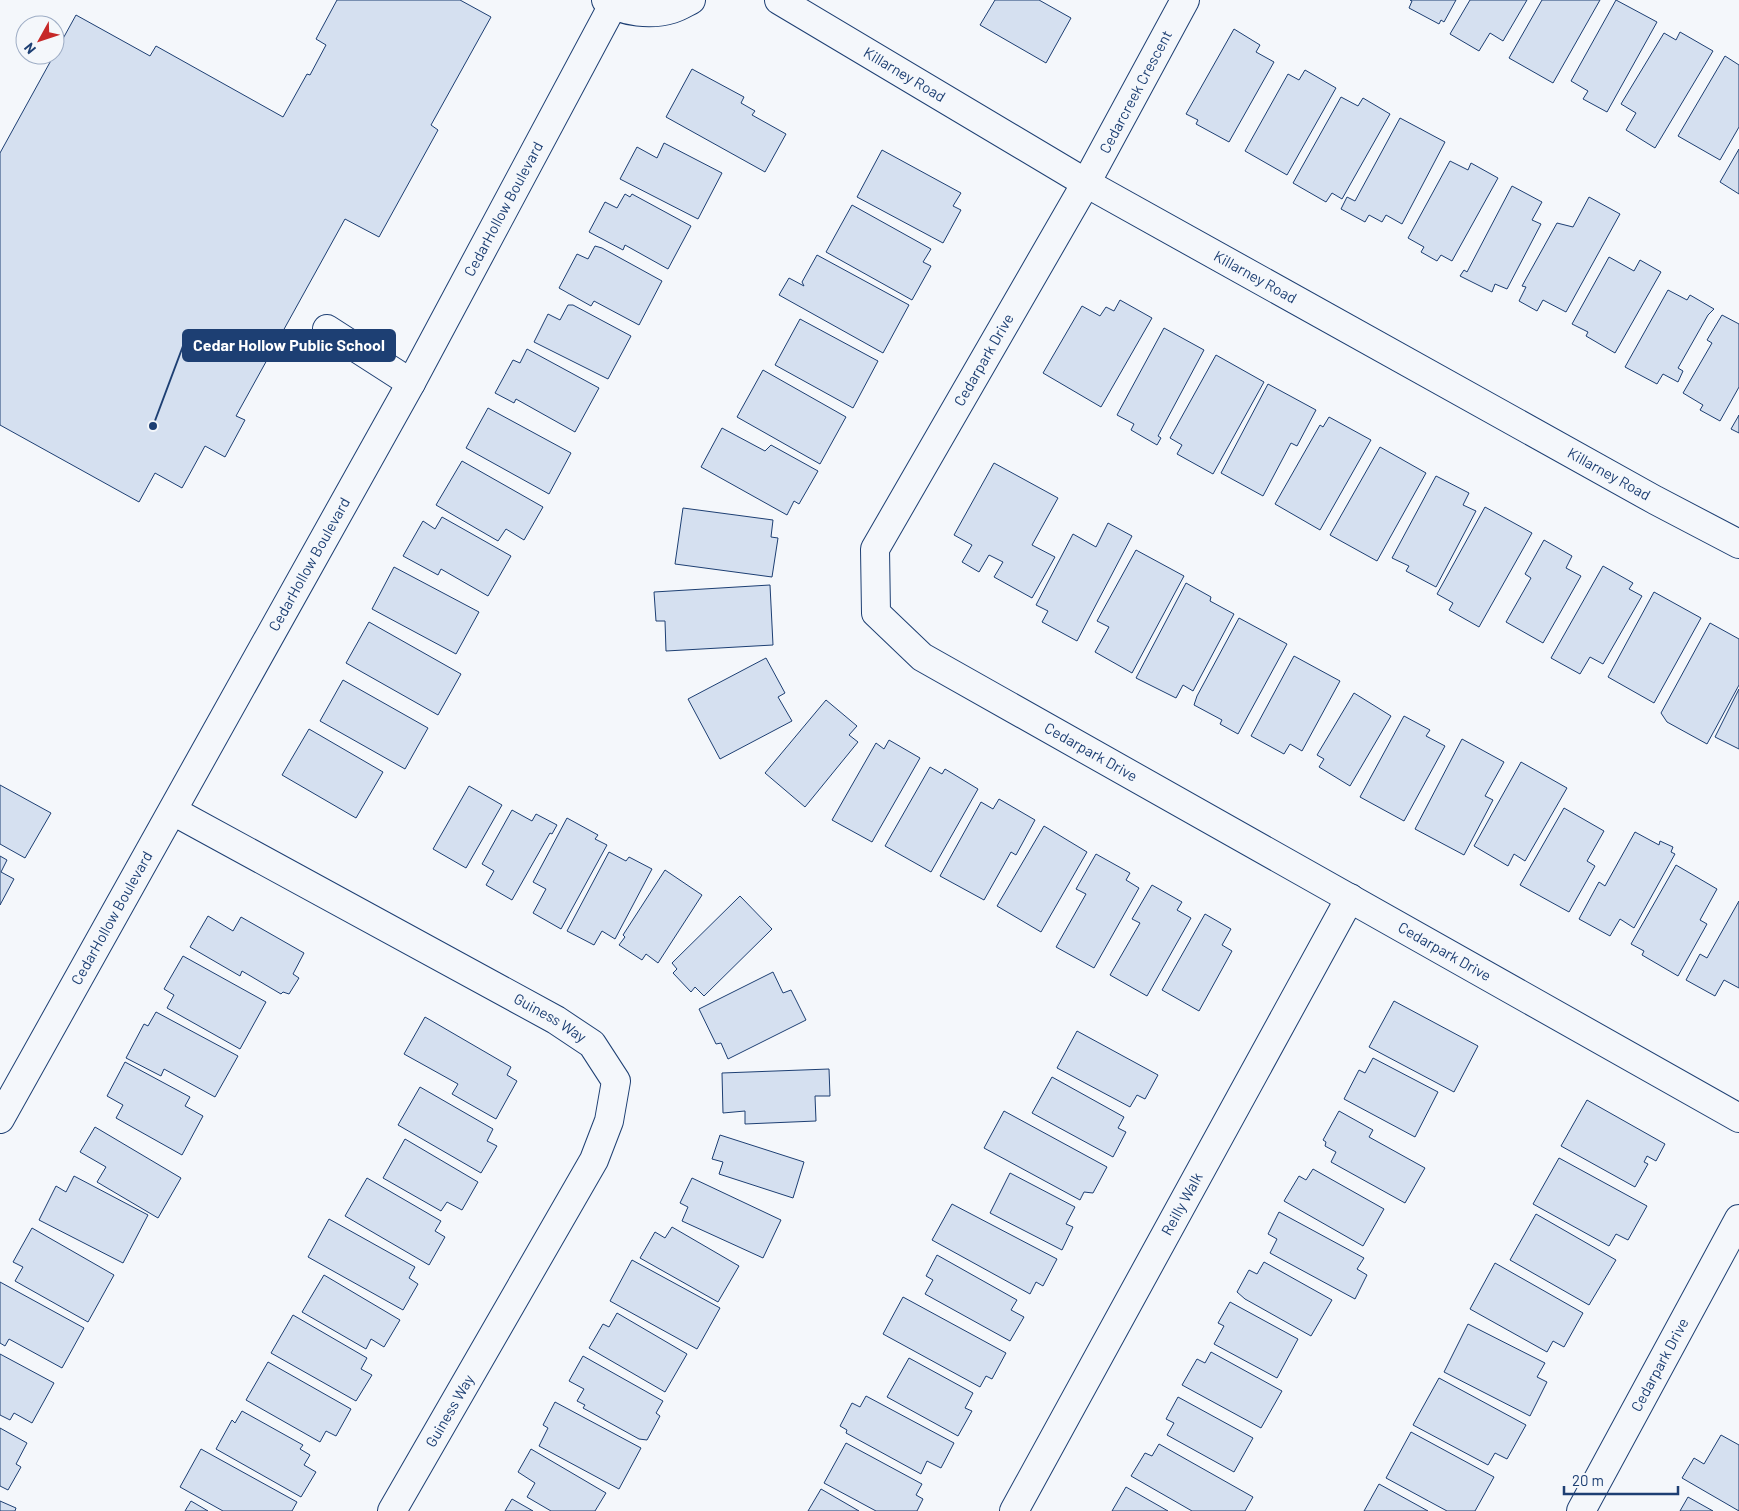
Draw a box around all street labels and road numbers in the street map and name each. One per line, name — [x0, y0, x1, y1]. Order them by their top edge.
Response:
street label: Cedarcreek Crescent — [1095, 27, 1175, 156]
street label: Killarney Road — [861, 43, 949, 105]
street label: CedarHollow Boulevard — [460, 138, 546, 279]
street label: Killarney Road — [1211, 246, 1300, 307]
street label: Cedarpark Drive — [949, 310, 1017, 409]
street label: Killarney Road — [1565, 443, 1654, 504]
street label: CedarHollow Boulevard — [264, 494, 353, 634]
street label: Cedarpark Drive — [1042, 718, 1141, 785]
street label: CedarHollow Boulevard — [67, 848, 156, 988]
street label: Cedarpark Drive — [1395, 918, 1495, 984]
street label: Guiness Way — [511, 989, 590, 1046]
street label: Reilly Walk — [1157, 1169, 1206, 1238]
street label: Cedarpark Drive — [1626, 1315, 1692, 1414]
street label: Guiness Way — [421, 1371, 477, 1450]

